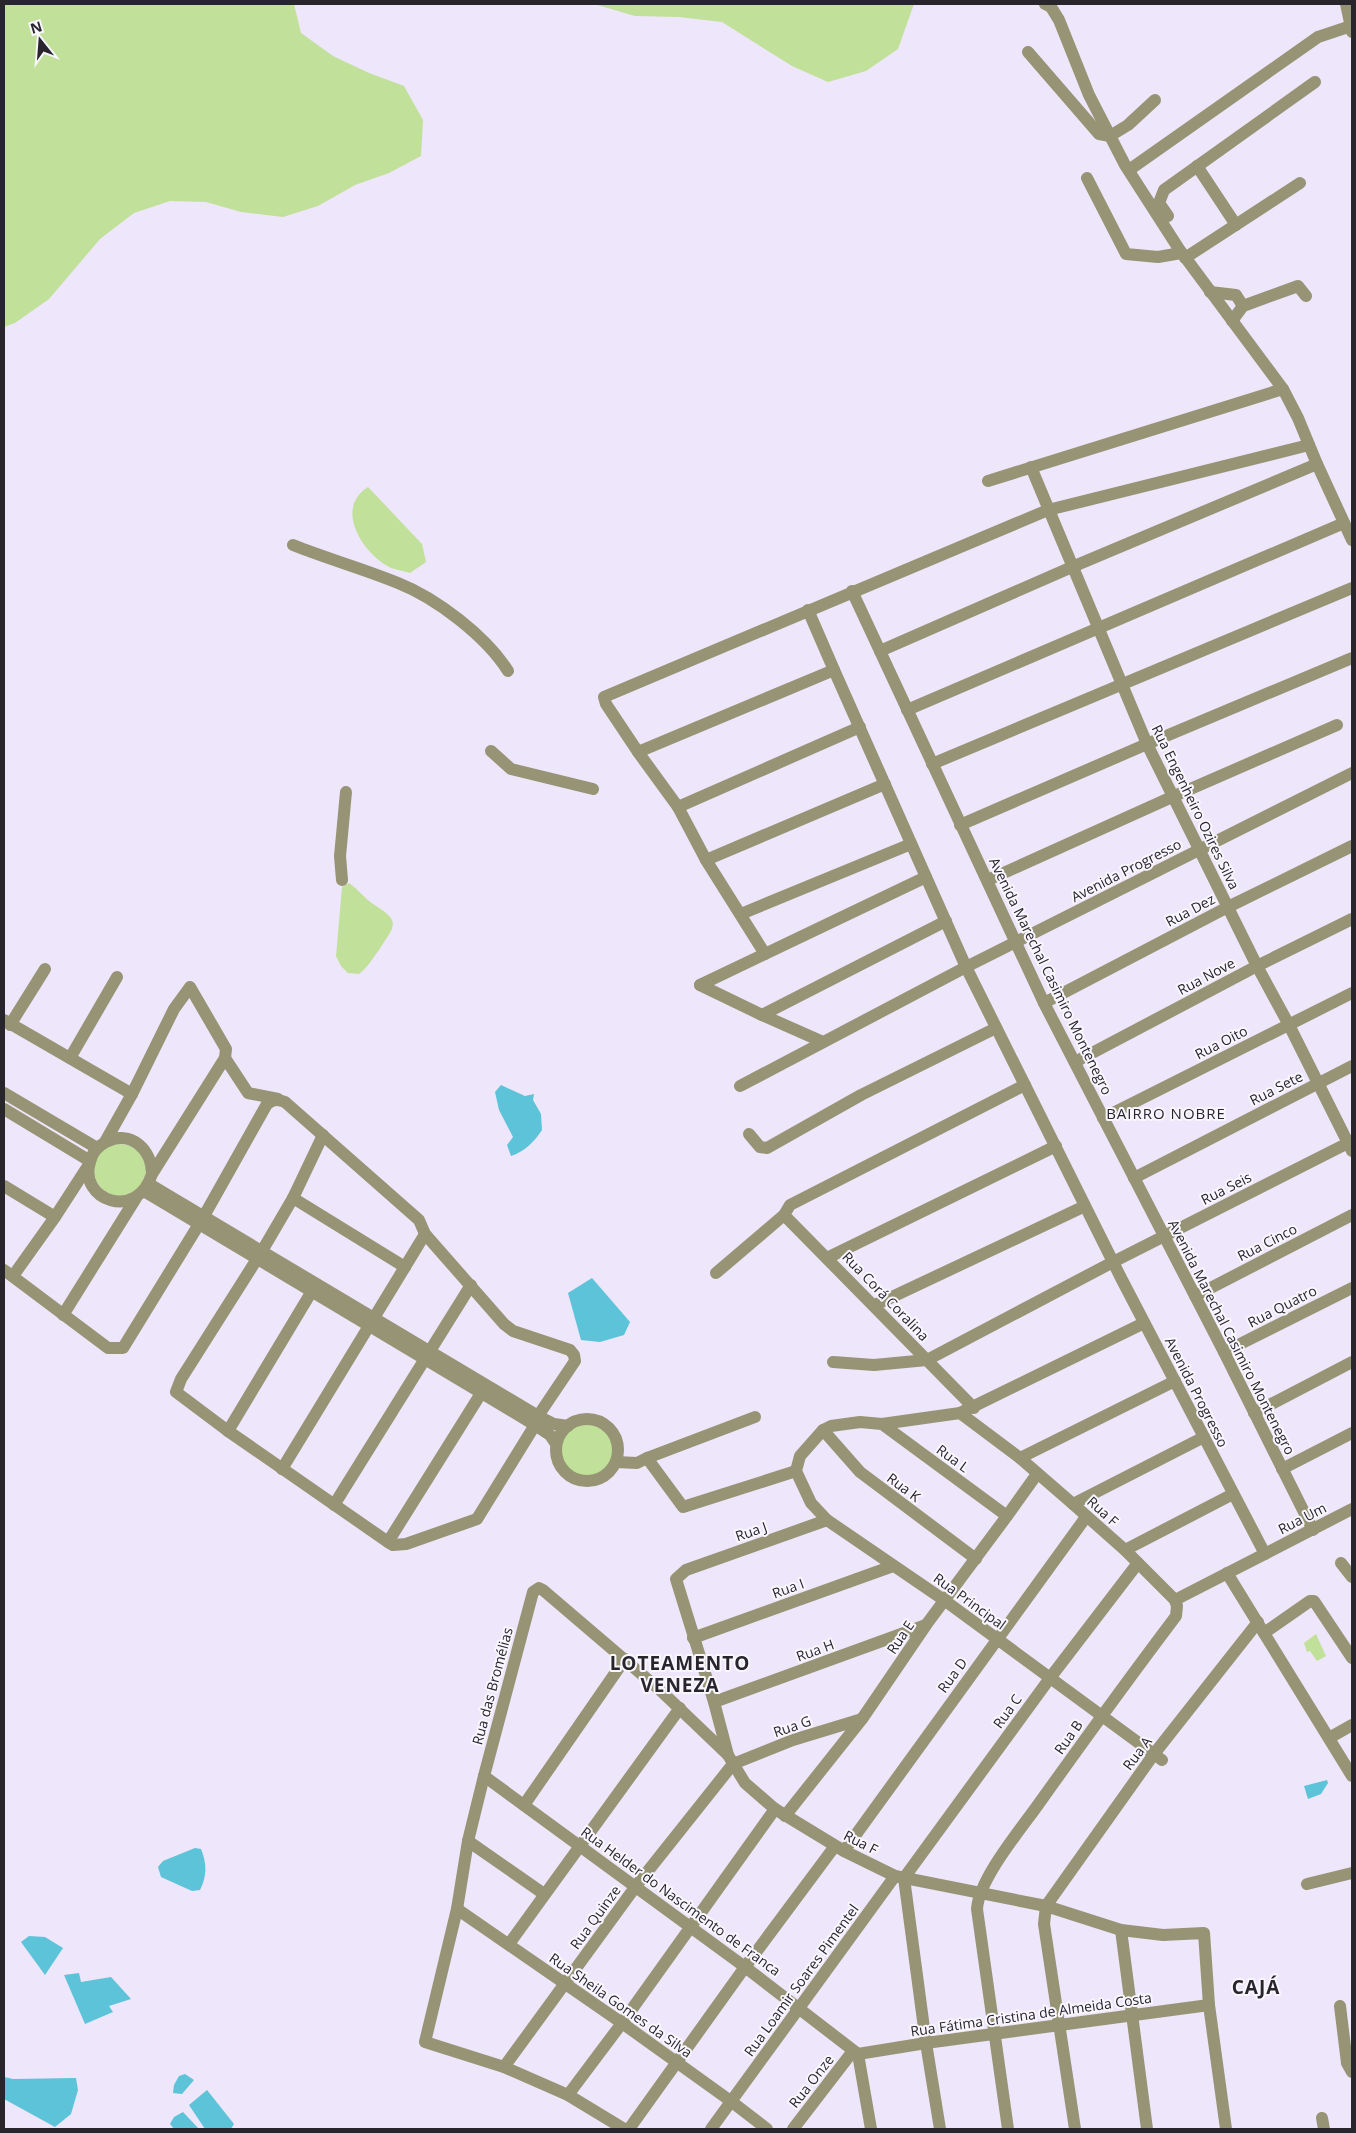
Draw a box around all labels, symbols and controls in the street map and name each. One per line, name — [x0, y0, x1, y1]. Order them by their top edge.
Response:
north arrow — [15, 15, 65, 65]
text: N — [28, 16, 44, 38]
street label: Rua Engenheiro Ozires Silva — [1148, 721, 1244, 893]
street label: Avenida Progresso — [1068, 834, 1184, 906]
street label: Avenida Marechal Casimiro Montenegro — [985, 854, 1117, 1098]
street label: Rua Dez — [1162, 889, 1218, 931]
street label: Rua Nove — [1174, 953, 1238, 999]
street label: Rua Oito — [1192, 1021, 1250, 1063]
street label: Rua Sete — [1246, 1067, 1306, 1109]
district label: BAIRRO NOBRE — [1106, 1103, 1226, 1123]
street label: Rua Seis — [1197, 1167, 1255, 1209]
street label: Avenida Marechal Casimiro Montenegro — [1164, 1216, 1300, 1458]
street label: Rua Cinco — [1234, 1219, 1300, 1265]
street label: Rua Corá Coralina — [838, 1247, 934, 1345]
street label: Rua Quatro — [1244, 1281, 1320, 1331]
street label: Avenida Progresso — [1161, 1334, 1233, 1450]
street label: Rua L — [933, 1440, 973, 1476]
street label: Rua K — [883, 1468, 925, 1506]
street label: Rua F — [1083, 1492, 1123, 1530]
street label: Rua Um — [1275, 1498, 1329, 1538]
street label: Rua J — [733, 1517, 769, 1545]
street label: Rua Principal — [930, 1568, 1010, 1634]
street label: Rua I — [769, 1574, 807, 1602]
street label: Rua E — [882, 1617, 918, 1657]
street label: Rua das Bromélias — [467, 1625, 517, 1747]
street label: Rua H — [793, 1634, 837, 1666]
district label: LOTEAMENTO VENEZA — [610, 1650, 750, 1698]
street label: Rua D — [933, 1654, 971, 1696]
street label: Rua C — [988, 1690, 1026, 1732]
street label: Rua G — [771, 1711, 813, 1741]
street label: Rua B — [1049, 1716, 1087, 1758]
street label: Rua A — [1118, 1732, 1156, 1774]
street label: Rua Helder do Nascimento de Franca — [577, 1822, 785, 1980]
street label: Rua F — [841, 1825, 881, 1859]
street label: Rua Quinze — [565, 1881, 625, 1953]
street label: Rua Loamir Soares Pimentel — [739, 1900, 863, 2060]
street label: Rua Sheila Gomes da Silva — [546, 1948, 696, 2062]
district label: CAJÁ — [1232, 1974, 1280, 2000]
street label: Rua Fátima Cristina de Almeida Costa — [909, 1988, 1153, 2040]
street label: Rua Onze — [784, 2050, 838, 2111]

